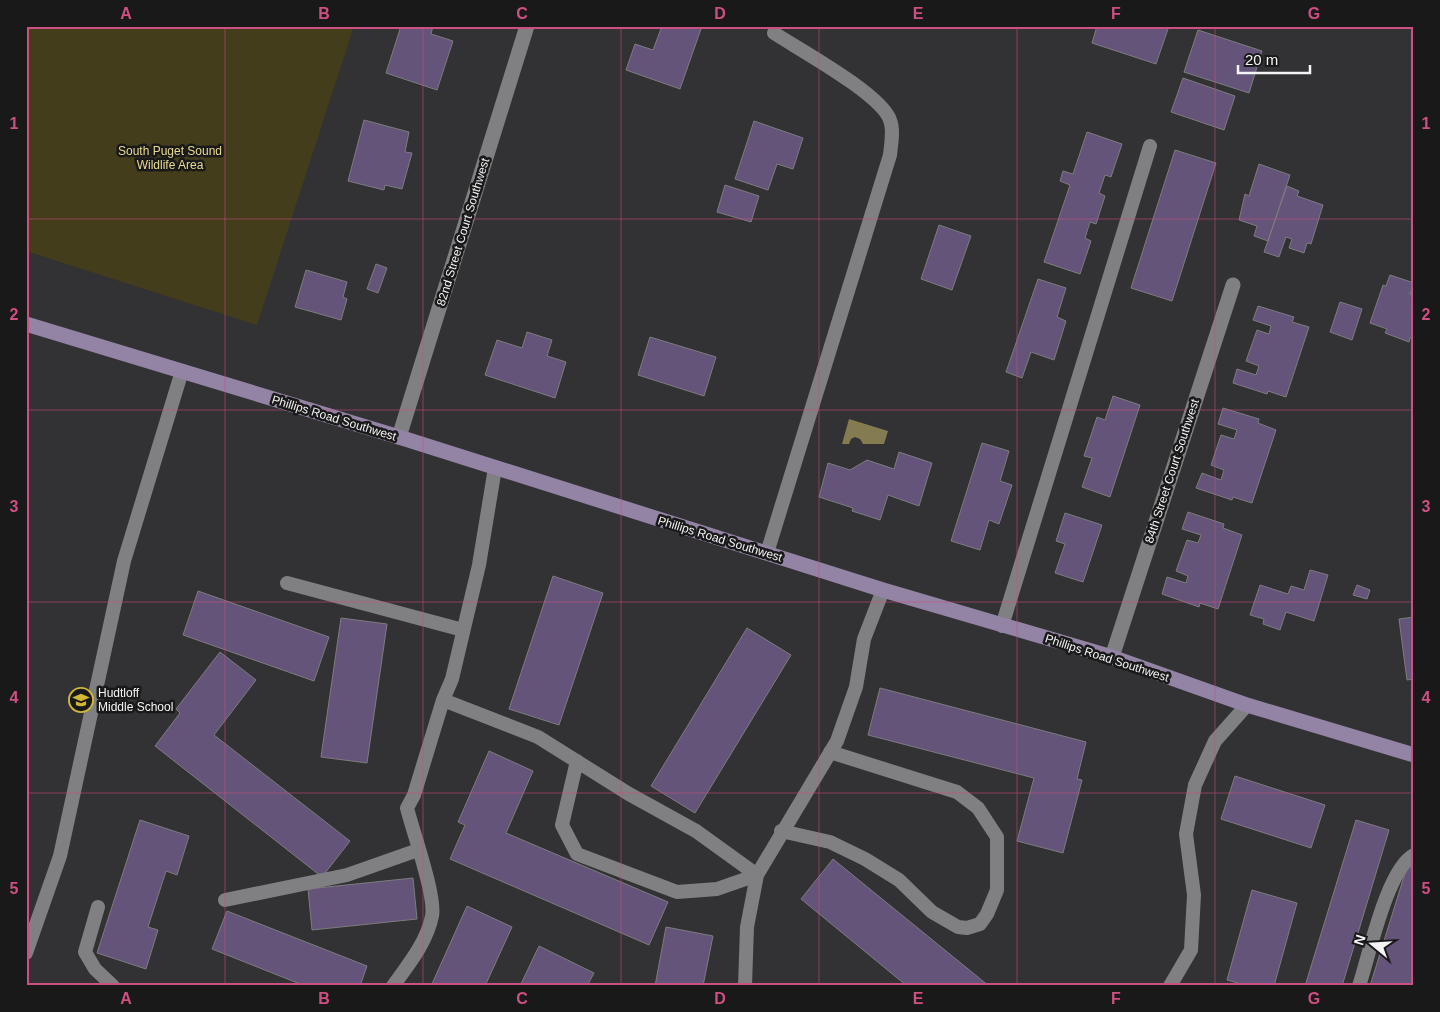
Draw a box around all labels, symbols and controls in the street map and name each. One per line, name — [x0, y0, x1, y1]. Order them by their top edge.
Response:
text: A — [120, 5, 132, 22]
text: B — [318, 5, 330, 22]
text: C — [516, 5, 528, 22]
text: D — [714, 5, 726, 22]
text: E — [913, 5, 924, 22]
text: F — [1111, 5, 1121, 22]
text: G — [1308, 5, 1320, 22]
scale bar — [1238, 42, 1310, 74]
text: 20 m — [1245, 51, 1278, 68]
text: 1 — [10, 115, 19, 132]
text: 1 — [1422, 115, 1431, 132]
park label: South Puget Sound Wildlife Area — [118, 144, 222, 172]
street label: 82nd Street Court Southwest — [434, 156, 492, 308]
text: 2 — [10, 306, 19, 323]
text: 2 — [1422, 306, 1431, 323]
street label: Phillips Road Southwest — [270, 392, 399, 444]
street label: 84th Street Court Southwest — [1142, 397, 1202, 545]
text: 3 — [10, 498, 19, 515]
text: 3 — [1422, 498, 1431, 515]
street label: Phillips Road Southwest — [656, 513, 785, 565]
street label: Phillips Road Southwest — [1043, 631, 1171, 685]
place label: Hudtloff Middle School — [98, 686, 173, 714]
school or university icon: Hudtloff Middle School — [68, 687, 94, 713]
text: 4 — [10, 689, 19, 706]
text: 4 — [1422, 689, 1431, 706]
text: 5 — [10, 880, 19, 897]
text: 5 — [1422, 880, 1431, 897]
north arrow — [1348, 920, 1398, 970]
text: N — [1350, 933, 1369, 947]
text: A — [120, 990, 132, 1007]
text: B — [318, 990, 330, 1007]
text: C — [516, 990, 528, 1007]
text: D — [714, 990, 726, 1007]
text: E — [913, 990, 924, 1007]
text: F — [1111, 990, 1121, 1007]
text: G — [1308, 990, 1320, 1007]

